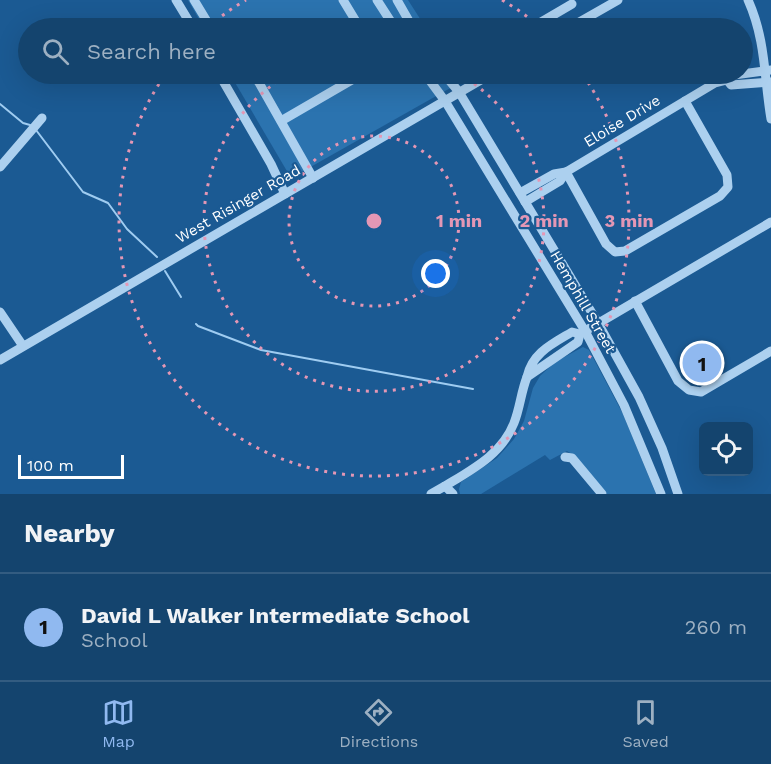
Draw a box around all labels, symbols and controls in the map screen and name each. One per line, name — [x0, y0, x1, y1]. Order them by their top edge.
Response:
search box — [18, 18, 753, 84]
icon: search — [39, 35, 72, 68]
text: Search here — [87, 39, 216, 64]
street label: Eloise Drive — [580, 91, 664, 151]
street label: West Risinger Road — [172, 161, 304, 247]
text: 1 min — [436, 210, 482, 231]
text: 2 min — [519, 210, 569, 231]
text: 3 min — [604, 210, 654, 231]
centre of rings — [364, 211, 384, 231]
street label: Hemphill Street — [546, 248, 620, 357]
your location — [421, 259, 450, 288]
pin: 1 — [682, 340, 722, 386]
map controls — [699, 422, 753, 476]
button: locate — [699, 422, 753, 476]
scale bar — [18, 452, 124, 480]
text: 100 m — [27, 456, 74, 475]
text: Nearby — [24, 518, 115, 548]
text: David L Walker Intermediate School — [81, 603, 469, 628]
text: 1 — [39, 615, 48, 639]
text: 260 m — [685, 615, 747, 639]
text: School — [81, 628, 148, 652]
tab: Map — [102, 696, 135, 751]
tab: Directions — [339, 696, 418, 751]
tab: Saved — [622, 696, 669, 751]

